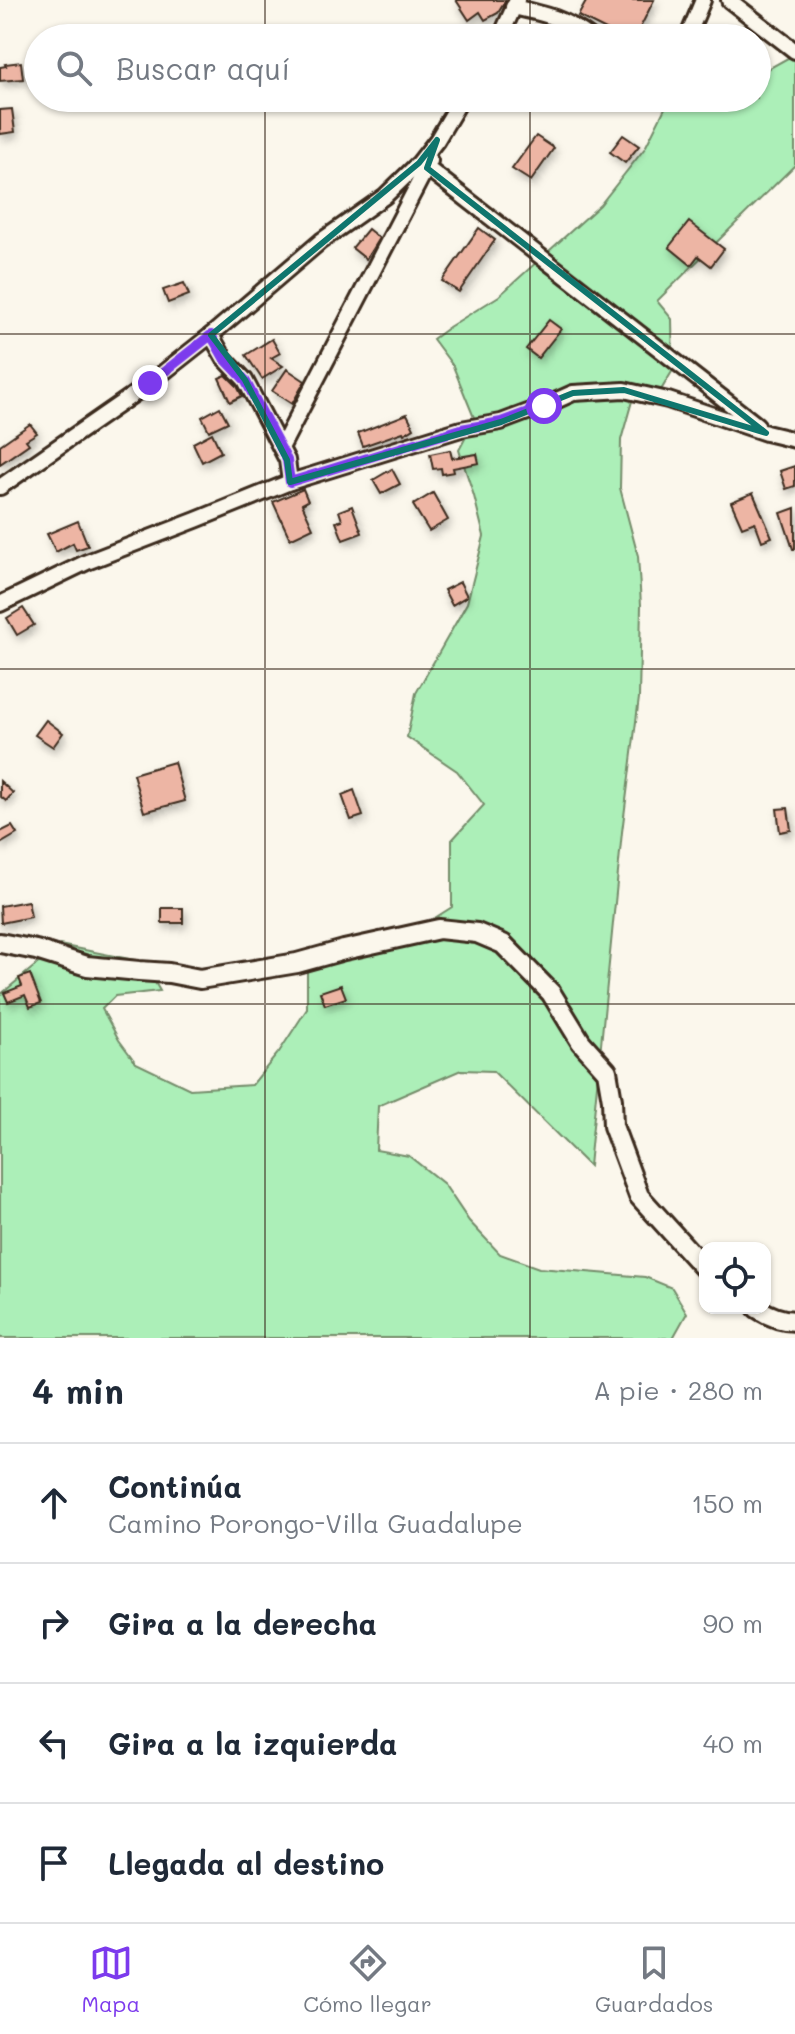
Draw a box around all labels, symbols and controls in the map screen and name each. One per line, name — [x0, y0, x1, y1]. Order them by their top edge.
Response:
search box — [24, 24, 771, 112]
icon: search — [52, 46, 96, 90]
text: Buscar aquí — [116, 48, 290, 88]
route end — [132, 365, 168, 401]
route start — [526, 388, 562, 424]
map controls — [699, 1242, 771, 1314]
button: locate — [699, 1242, 771, 1314]
text: 4 min — [32, 1368, 124, 1413]
text: A pie · 280 m — [593, 1373, 763, 1407]
text: Continúa — [108, 1466, 242, 1506]
icon: ahead — [32, 1481, 76, 1525]
text: 150 m — [691, 1486, 763, 1520]
text: Camino Porongo-Villa Guadalupe — [108, 1506, 523, 1540]
icon: right — [32, 1601, 76, 1645]
text: Gira a la derecha — [108, 1603, 377, 1643]
text: 90 m — [703, 1606, 763, 1640]
icon: left — [32, 1721, 76, 1765]
text: Gira a la izquierda — [108, 1723, 397, 1763]
text: 40 m — [703, 1726, 763, 1760]
icon: arrive — [32, 1841, 76, 1885]
text: Llegada al destino — [108, 1843, 384, 1883]
tab: Mapa — [82, 1941, 140, 2018]
tab: Cómo llegar — [303, 1941, 432, 2018]
tab: Guardados — [595, 1941, 713, 2018]

